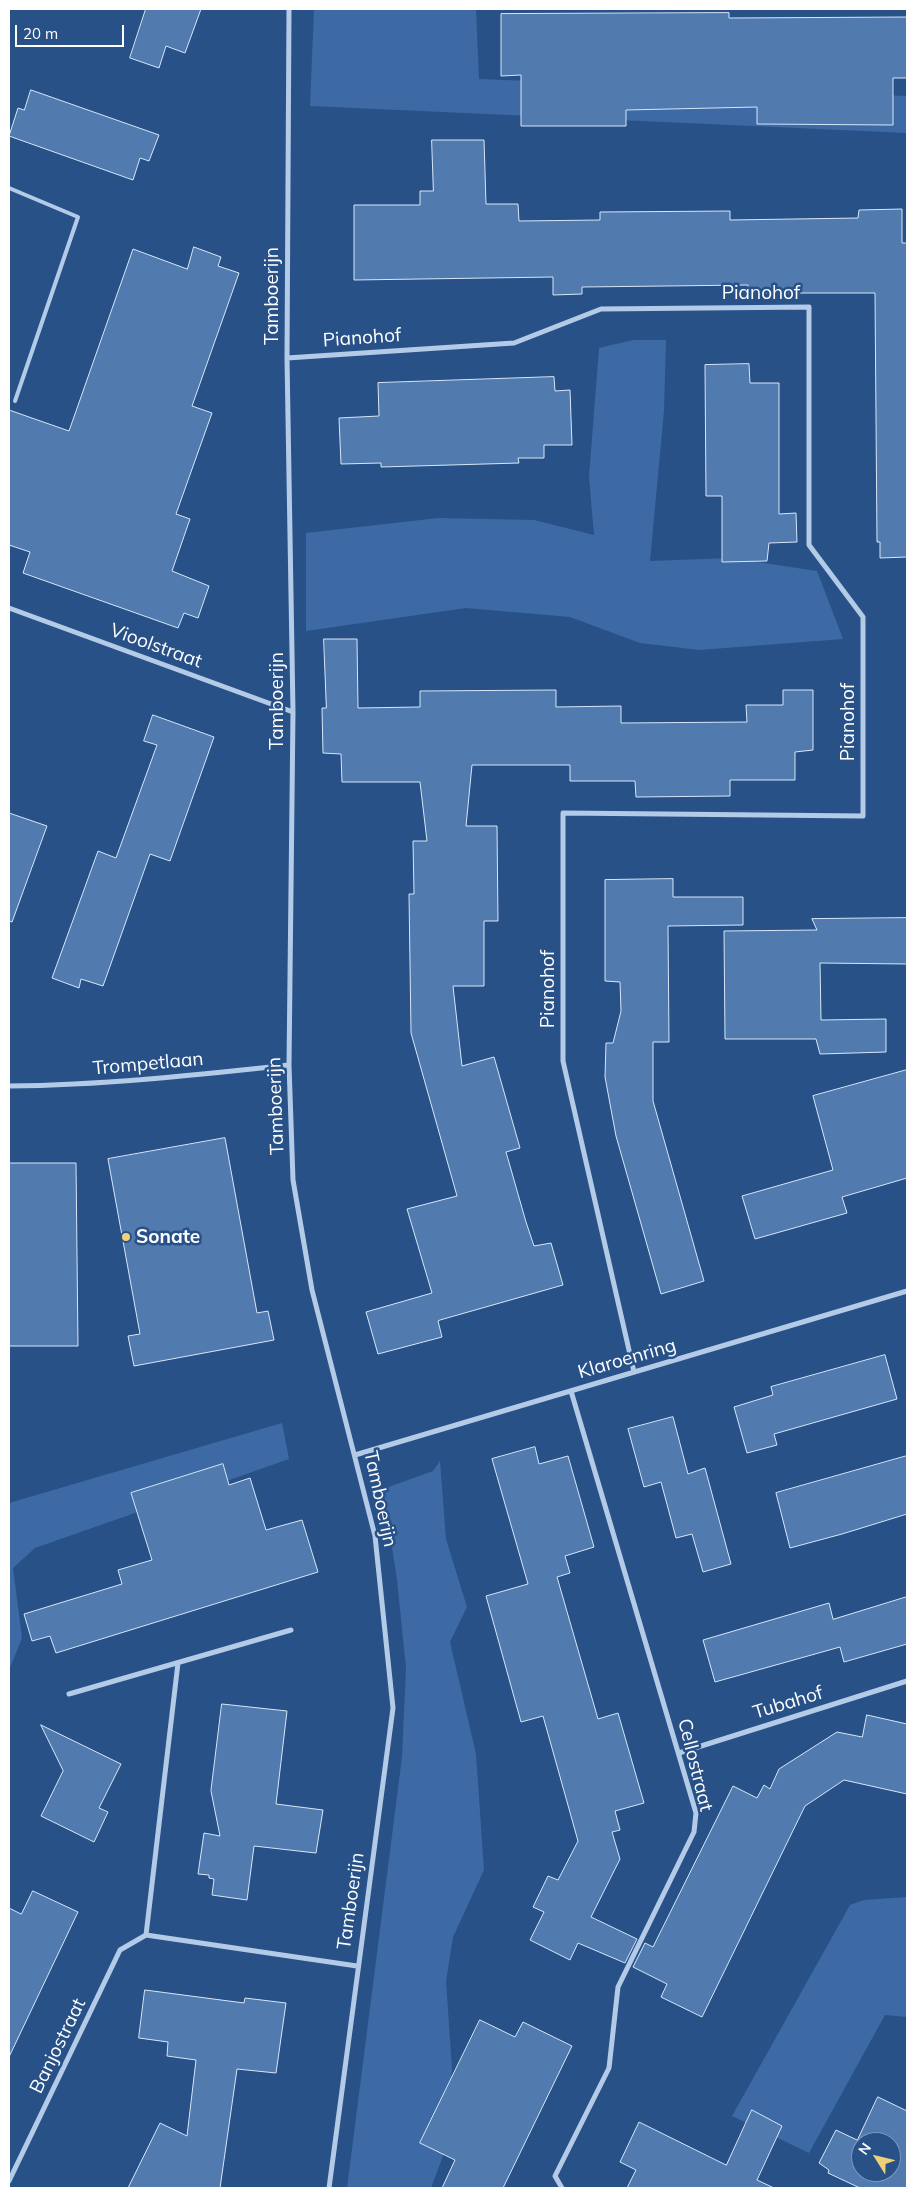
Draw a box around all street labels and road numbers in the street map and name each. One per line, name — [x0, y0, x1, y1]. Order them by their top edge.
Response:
street label: Tamboerijn — [261, 247, 283, 345]
street label: Pianohof — [722, 282, 800, 304]
street label: Pianohof — [322, 324, 402, 352]
street label: Vioolstraat — [107, 619, 205, 673]
street label: Tamboerijn — [266, 652, 288, 750]
street label: Pianohof — [837, 683, 859, 761]
street label: Pianohof — [537, 950, 559, 1028]
street label: Trompetlaan — [92, 1048, 204, 1080]
street label: Tamboerijn — [263, 1057, 289, 1155]
street label: Klaroenring — [575, 1334, 679, 1384]
street label: Tamboerijn — [359, 1449, 401, 1549]
street label: Tubahof — [750, 1682, 826, 1724]
street label: Cellostraat — [672, 1716, 718, 1814]
street label: Tamboerijn — [333, 1851, 369, 1951]
street label: Banjostraat — [25, 1995, 91, 2097]

